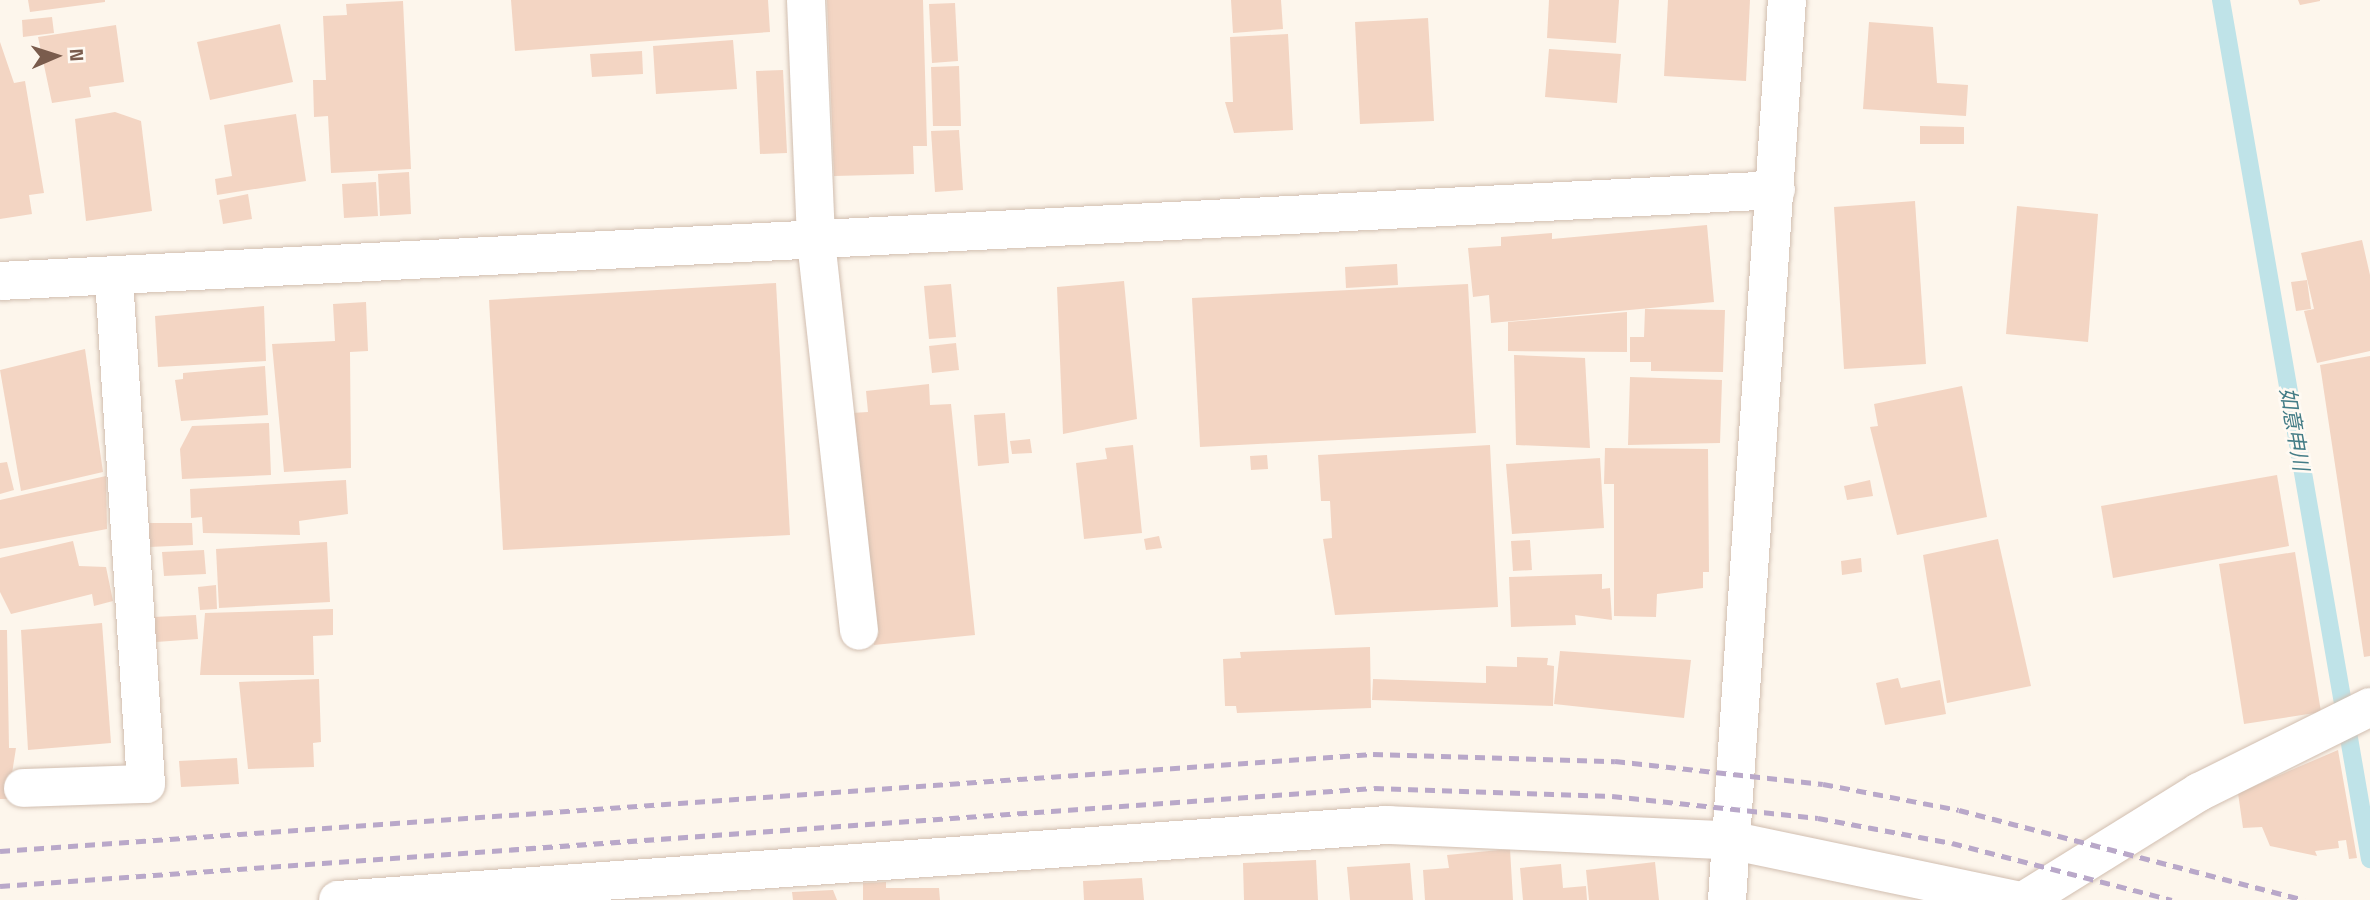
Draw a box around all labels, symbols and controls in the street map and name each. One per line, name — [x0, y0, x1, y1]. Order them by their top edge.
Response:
north arrow — [21, 21, 91, 91]
text: N — [63, 48, 92, 62]
water label: 如意申川 — [2275, 385, 2315, 473]

